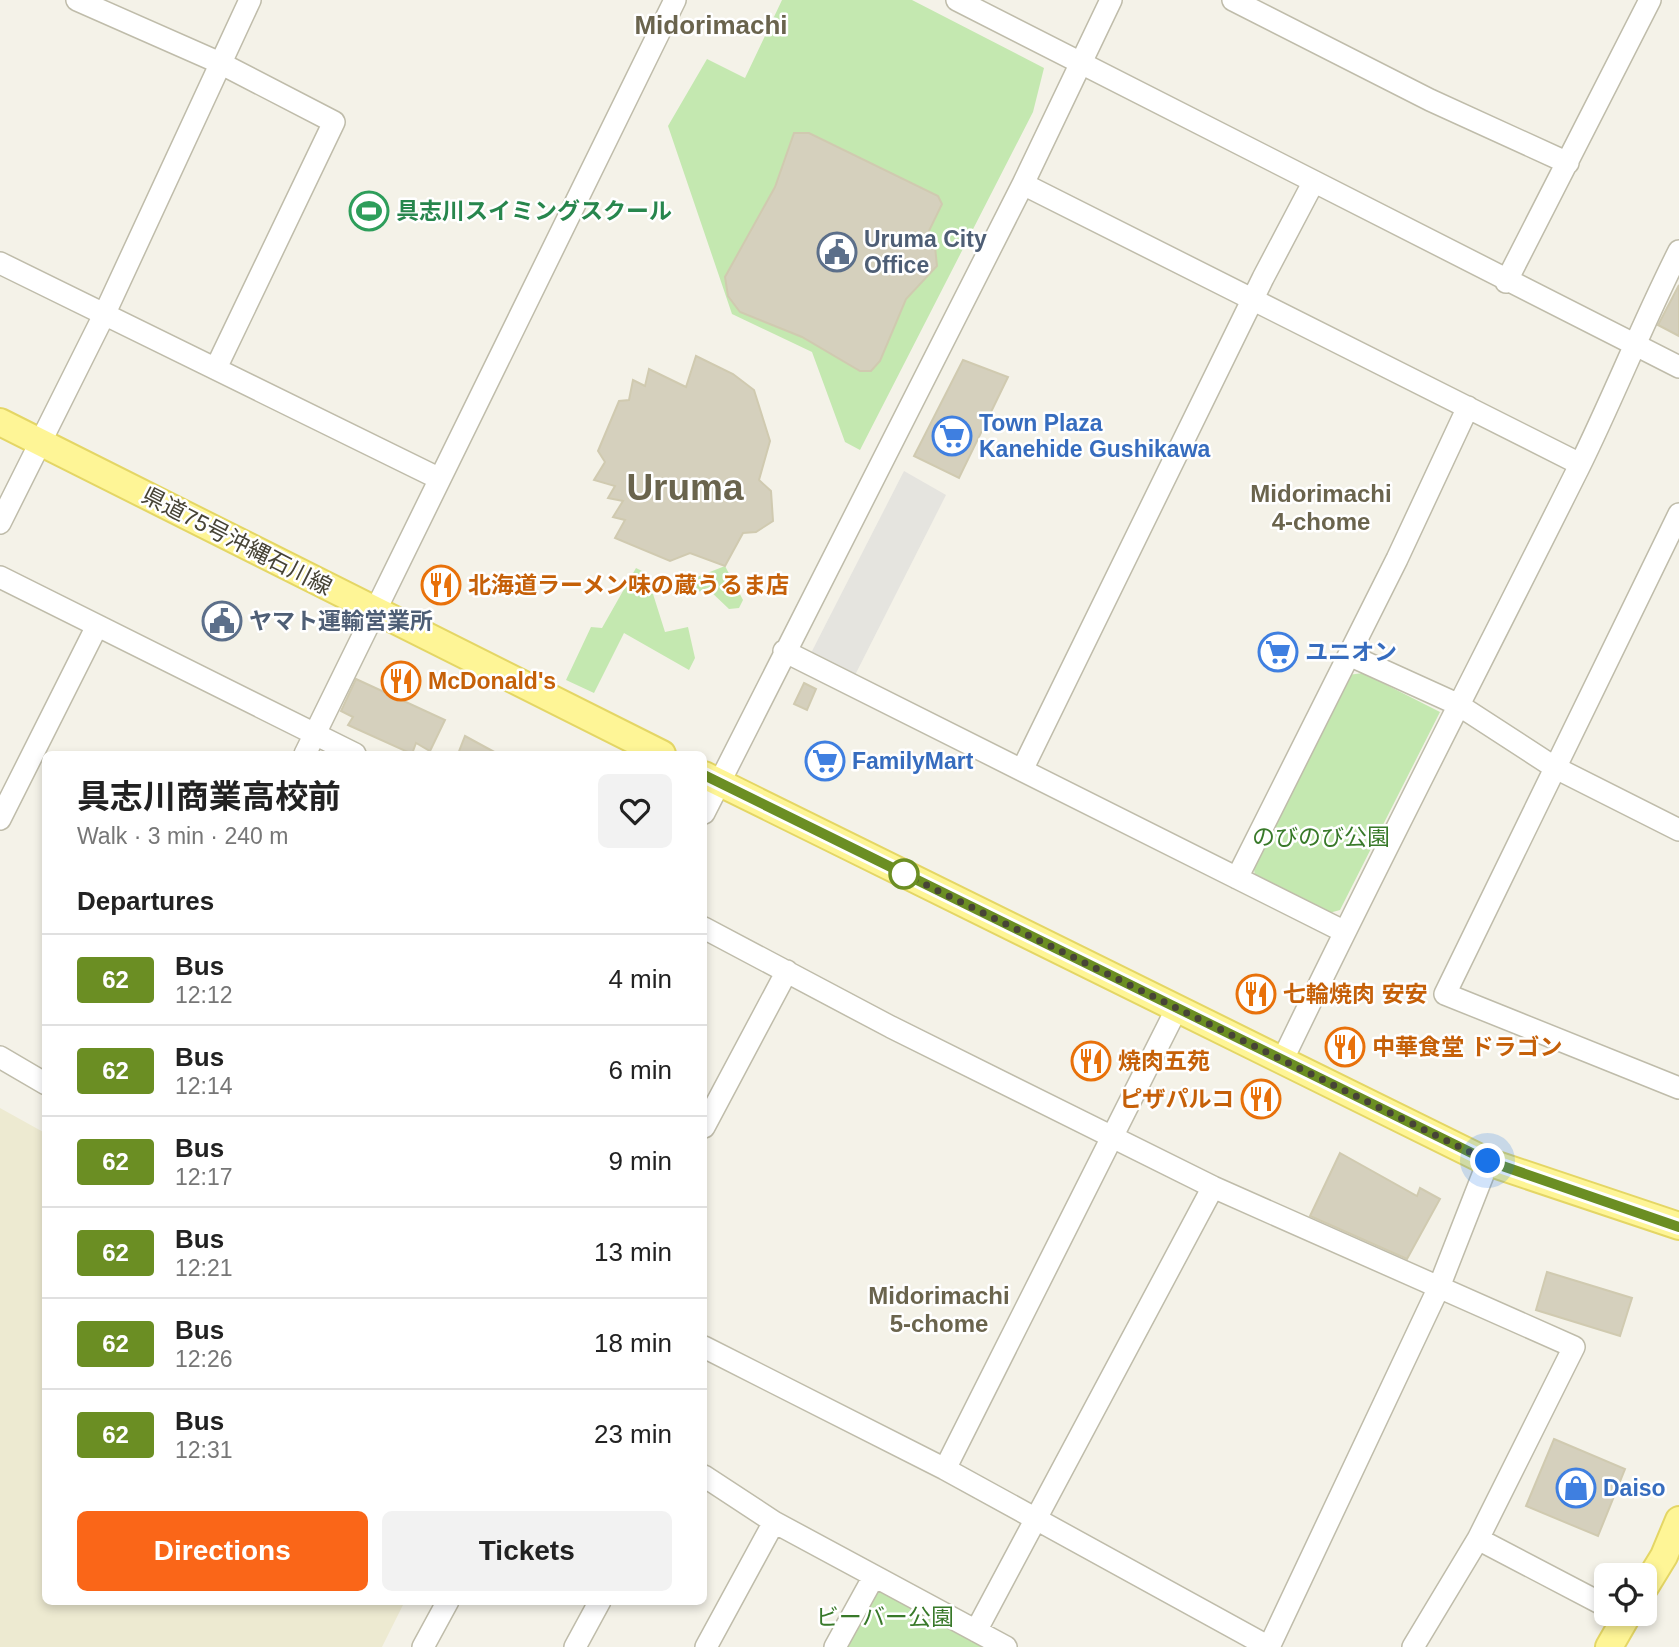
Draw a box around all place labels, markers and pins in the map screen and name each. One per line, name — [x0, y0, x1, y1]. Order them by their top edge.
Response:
sports icon: 具志川スイミングスクール — [348, 190, 390, 232]
place label: 具志川スイミングスクール — [396, 198, 672, 224]
place label: Uruma City Office — [864, 226, 987, 278]
public building icon: Uruma City Office — [816, 231, 858, 273]
place label: Town Plaza Kanehide Gushikawa — [979, 410, 1211, 462]
supermarket icon: Town Plaza Kanehide Gushikawa — [931, 415, 973, 457]
restaurant icon: 北海道ラーメン味の蔵うるま店 — [420, 564, 462, 606]
place label: 北海道ラーメン味の蔵うるま店 — [468, 572, 789, 598]
public building icon: ヤマト運輸営業所 — [201, 600, 243, 642]
place label: ヤマト運輸営業所 — [249, 608, 433, 634]
supermarket icon: ユニオン — [1257, 631, 1299, 673]
place label: ユニオン — [1305, 639, 1397, 665]
restaurant icon: McDonald's — [380, 660, 422, 702]
place label: McDonald's — [428, 668, 556, 694]
supermarket icon: FamilyMart — [804, 740, 846, 782]
place label: FamilyMart — [852, 748, 974, 774]
unlabelled marker — [889, 859, 919, 889]
restaurant icon: 七輪焼肉 安安 — [1235, 973, 1277, 1015]
place label: 七輪焼肉 安安 — [1283, 981, 1427, 1007]
restaurant icon: 中華食堂 ドラゴン — [1324, 1026, 1366, 1068]
place label: 中華食堂 ドラゴン — [1372, 1034, 1562, 1060]
restaurant icon: 焼肉五苑 — [1070, 1040, 1112, 1082]
place label: 焼肉五苑 — [1118, 1048, 1210, 1074]
restaurant icon: ピザパルコ — [1240, 1078, 1282, 1120]
place label: ピザパルコ — [1119, 1086, 1234, 1112]
shop icon: Daiso — [1555, 1467, 1597, 1509]
place label: Daiso — [1603, 1475, 1666, 1501]

